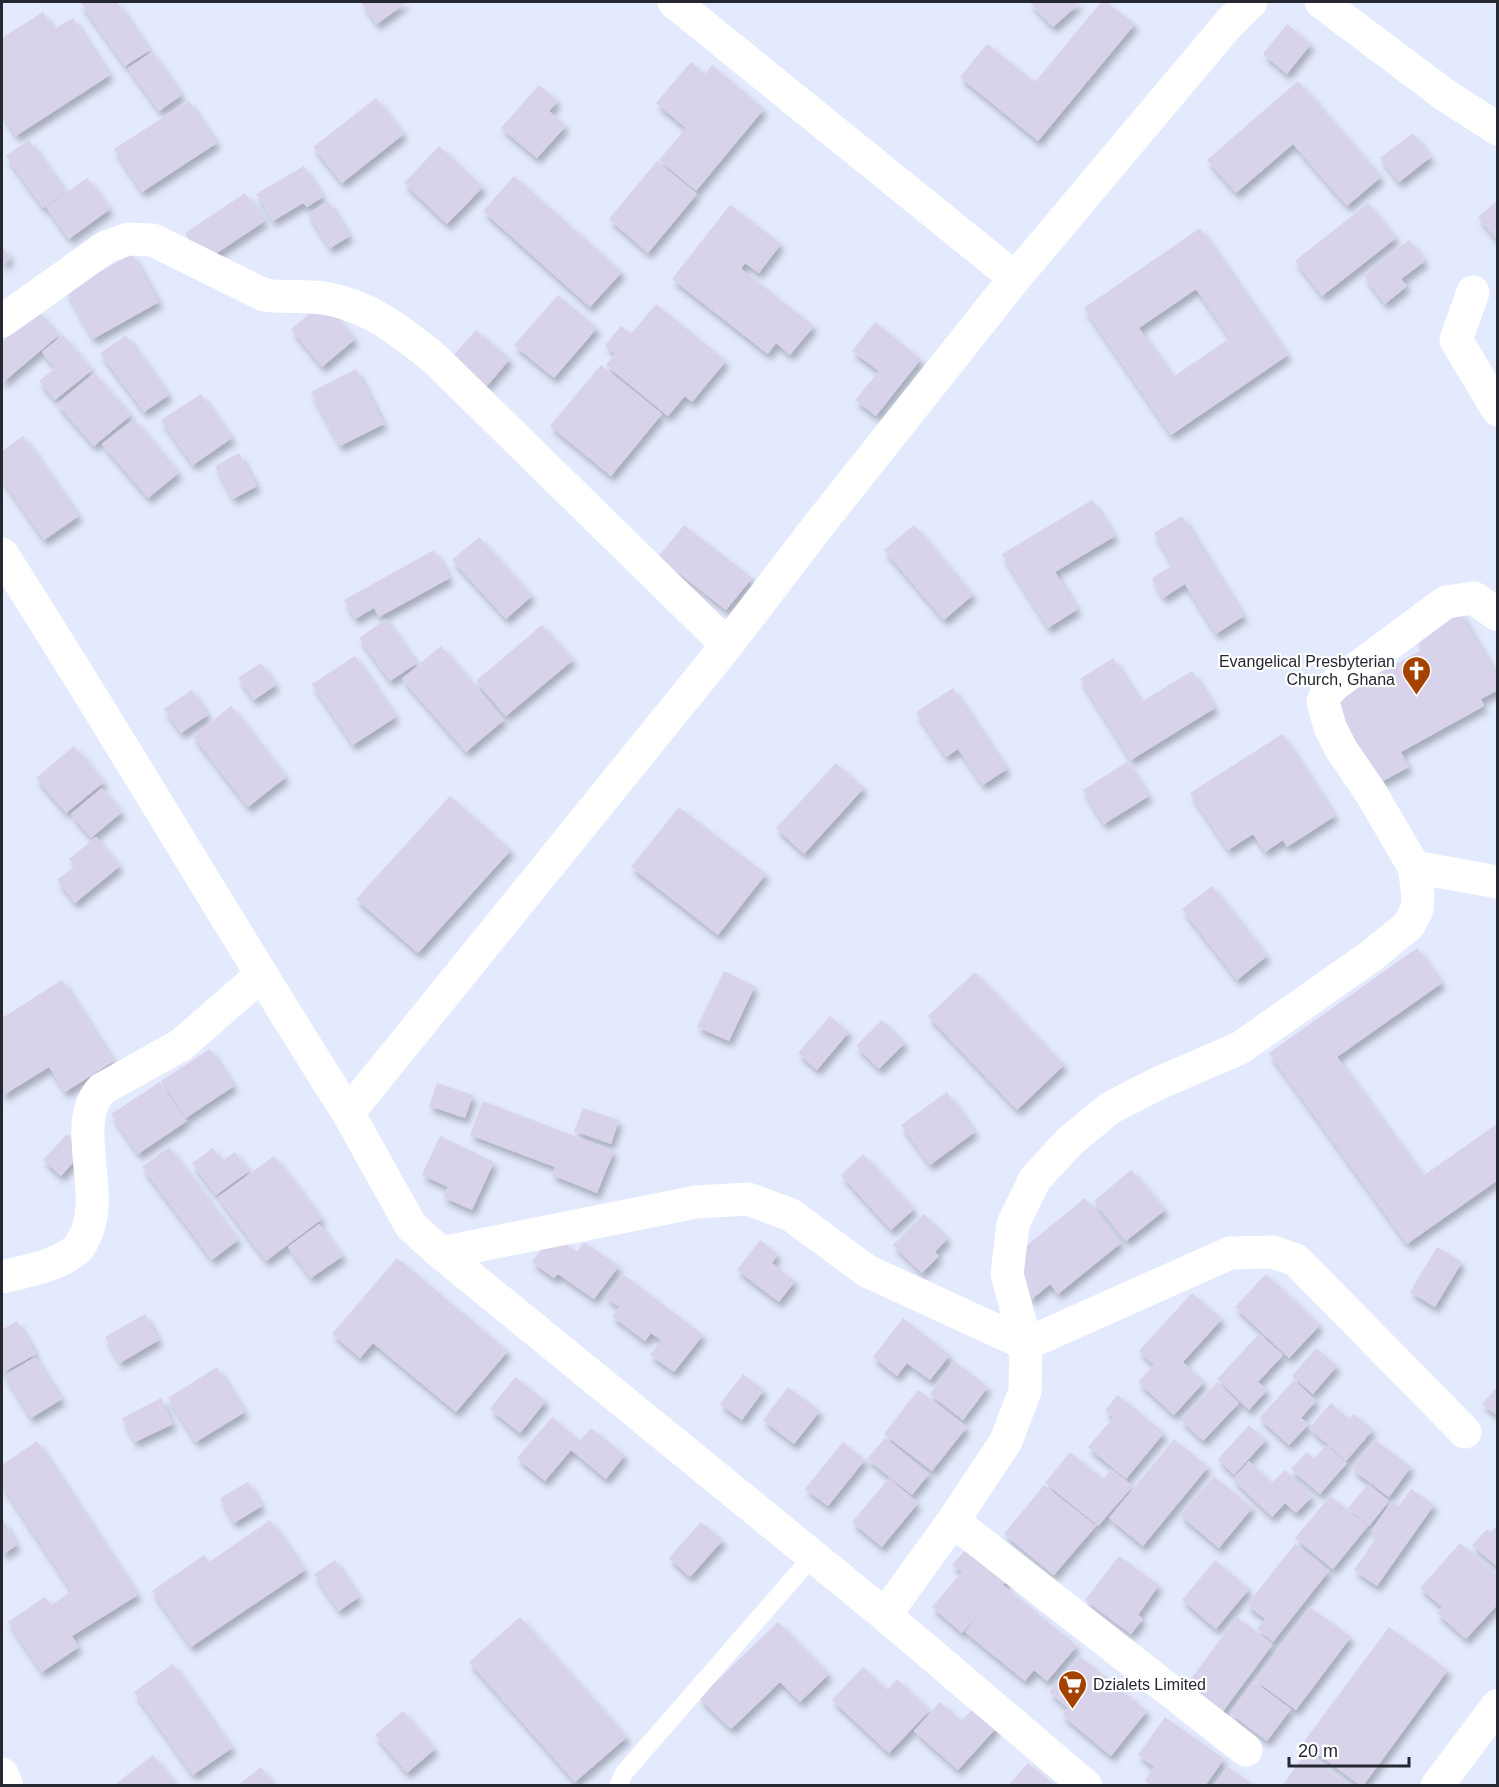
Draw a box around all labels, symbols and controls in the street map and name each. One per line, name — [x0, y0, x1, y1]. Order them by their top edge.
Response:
place label: Evangelical Presbyterian Church, Ghana — [1219, 653, 1395, 688]
church icon: Evangelical Presbyterian Church, Ghana — [1400, 654, 1432, 696]
supermarket icon: Dzialets Limited — [1056, 1668, 1088, 1710]
place label: Dzialets Limited — [1093, 1676, 1206, 1693]
scale bar — [1289, 1730, 1409, 1768]
text: 20 m — [1298, 1741, 1338, 1761]

